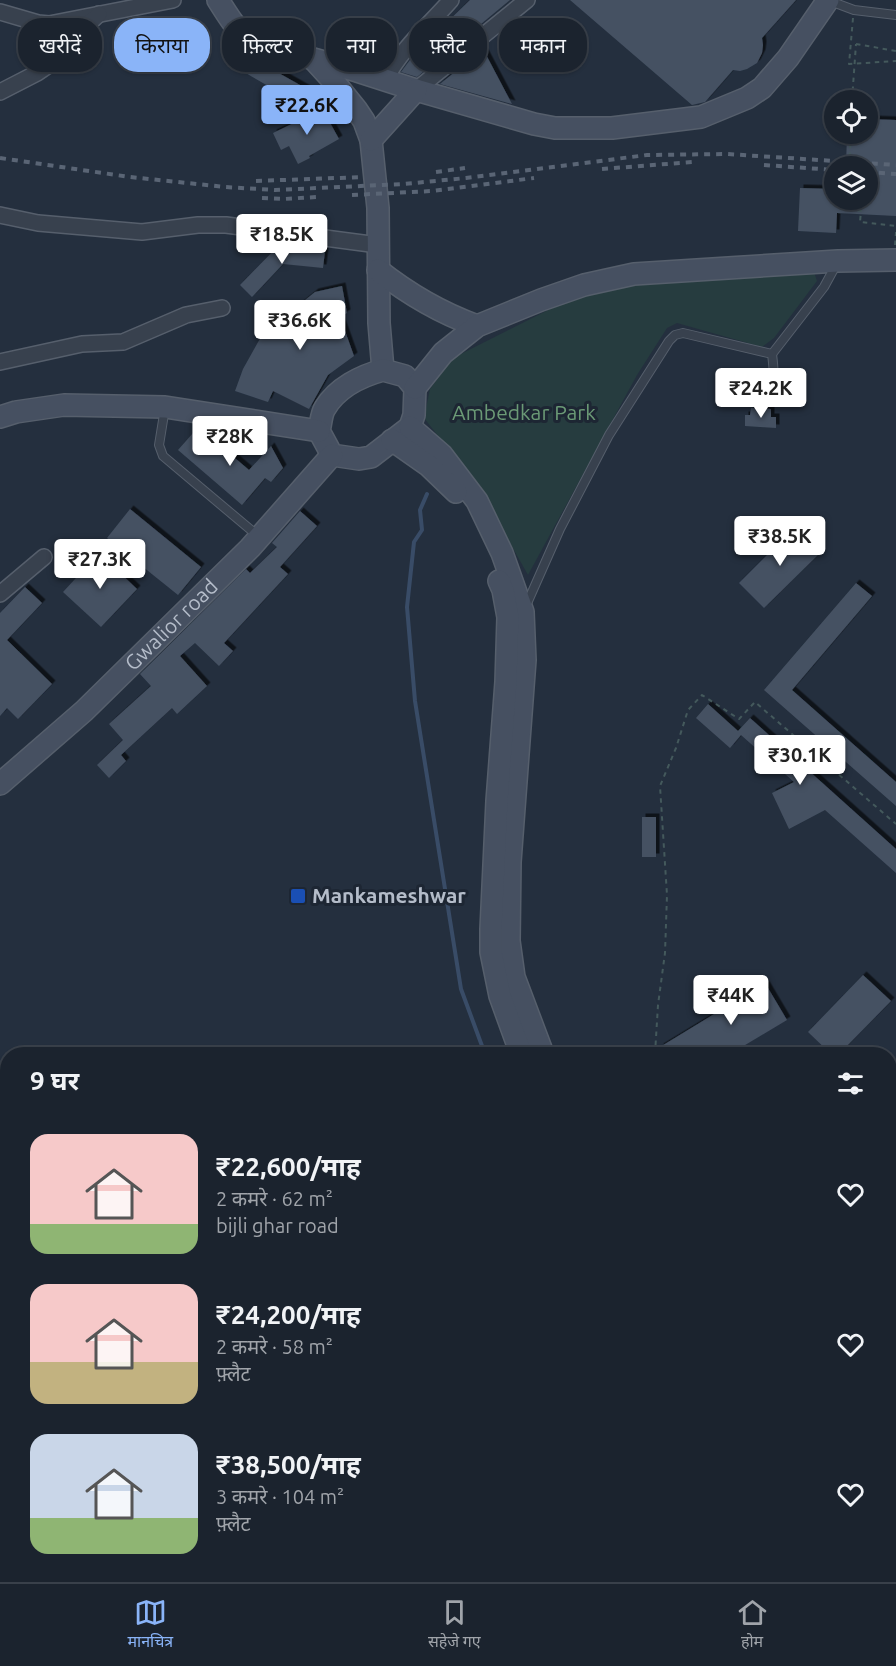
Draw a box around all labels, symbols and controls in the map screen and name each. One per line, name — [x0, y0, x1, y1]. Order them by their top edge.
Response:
chip: खरीदें — [18, 18, 102, 72]
chip: किराया — [114, 18, 210, 72]
chip: फ़िल्टर — [222, 18, 314, 72]
chip: नया — [326, 18, 397, 72]
chip: फ़्लैट — [409, 18, 487, 72]
chip: मकान — [499, 18, 587, 72]
pin: ₹22.6K — [258, 85, 356, 136]
map controls — [824, 90, 878, 210]
button: locate — [824, 90, 878, 144]
text: ₹22.6K — [275, 93, 339, 116]
button: layers — [824, 156, 878, 210]
pin: ₹18.5K — [233, 214, 331, 265]
text: ₹18.5K — [250, 222, 314, 245]
pin: ₹36.6K — [251, 300, 349, 351]
text: ₹36.6K — [268, 308, 332, 331]
pin: ₹24.2K — [712, 368, 810, 419]
text: ₹24.2K — [729, 376, 793, 399]
park label: Ambedkar Park — [452, 400, 596, 424]
pin: ₹28K — [194, 416, 266, 467]
text: ₹28K — [206, 424, 254, 447]
pin: ₹38.5K — [731, 516, 829, 567]
text: ₹38.5K — [748, 524, 812, 547]
pin: ₹27.3K — [51, 539, 149, 590]
text: ₹27.3K — [68, 547, 132, 570]
street label: Gwalior road — [120, 574, 222, 675]
pin: ₹30.1K — [751, 735, 849, 786]
text: ₹30.1K — [768, 743, 832, 766]
place label: Mankameshwar — [312, 883, 466, 907]
marker: Mankameshwar — [289, 887, 307, 905]
pin: ₹44K — [695, 975, 767, 1026]
text: ₹44K — [707, 983, 755, 1006]
text: 9 घर — [30, 1066, 79, 1095]
icon: filters — [834, 1067, 867, 1100]
text: ₹22,600/माह — [216, 1152, 361, 1181]
icon: home — [78, 1158, 150, 1230]
icon: heart — [834, 1178, 867, 1211]
text: 2 कमरे · 62 m² — [216, 1187, 333, 1210]
text: bijli ghar road — [216, 1214, 339, 1237]
text: ₹24,200/माह — [216, 1300, 361, 1329]
icon: home — [78, 1308, 150, 1380]
icon: heart — [834, 1328, 867, 1361]
text: 2 कमरे · 58 m² — [216, 1335, 333, 1358]
text: फ़्लैट — [216, 1362, 251, 1385]
text: ₹38,500/माह — [216, 1450, 361, 1479]
icon: home — [78, 1458, 150, 1530]
icon: heart — [834, 1478, 867, 1511]
text: 3 कमरे · 104 m² — [216, 1485, 344, 1508]
text: फ़्लैट — [216, 1512, 251, 1535]
tab: मानचित्र — [127, 1596, 173, 1654]
tab: सहेजे गए — [428, 1596, 481, 1654]
tab: होम — [736, 1596, 769, 1654]

